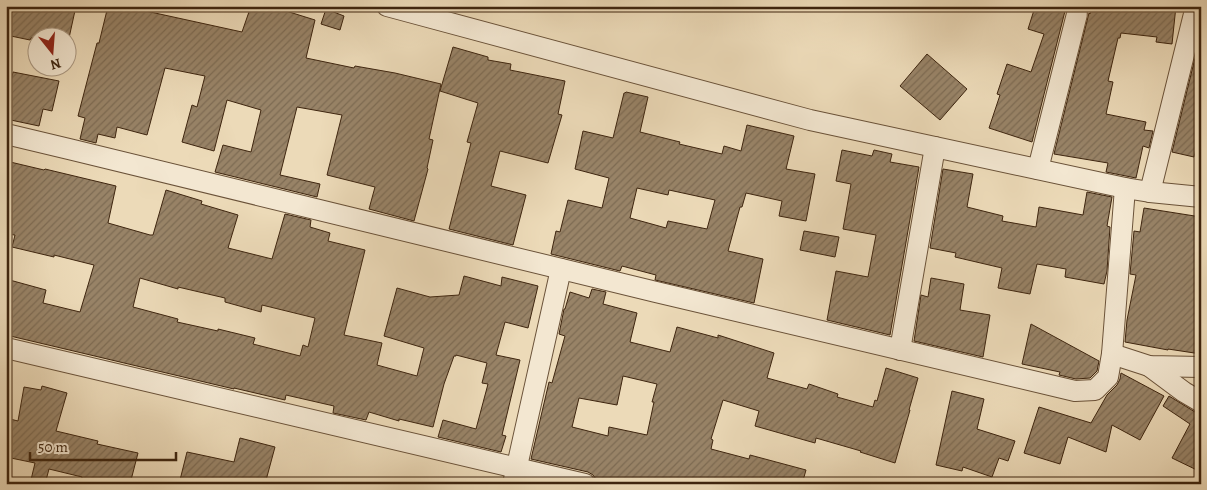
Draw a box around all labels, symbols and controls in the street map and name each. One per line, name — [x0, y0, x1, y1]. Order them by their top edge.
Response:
north arrow — [28, 28, 78, 78]
text: N — [48, 53, 63, 75]
scale bar — [30, 430, 176, 462]
text: 50 m — [38, 437, 68, 457]

